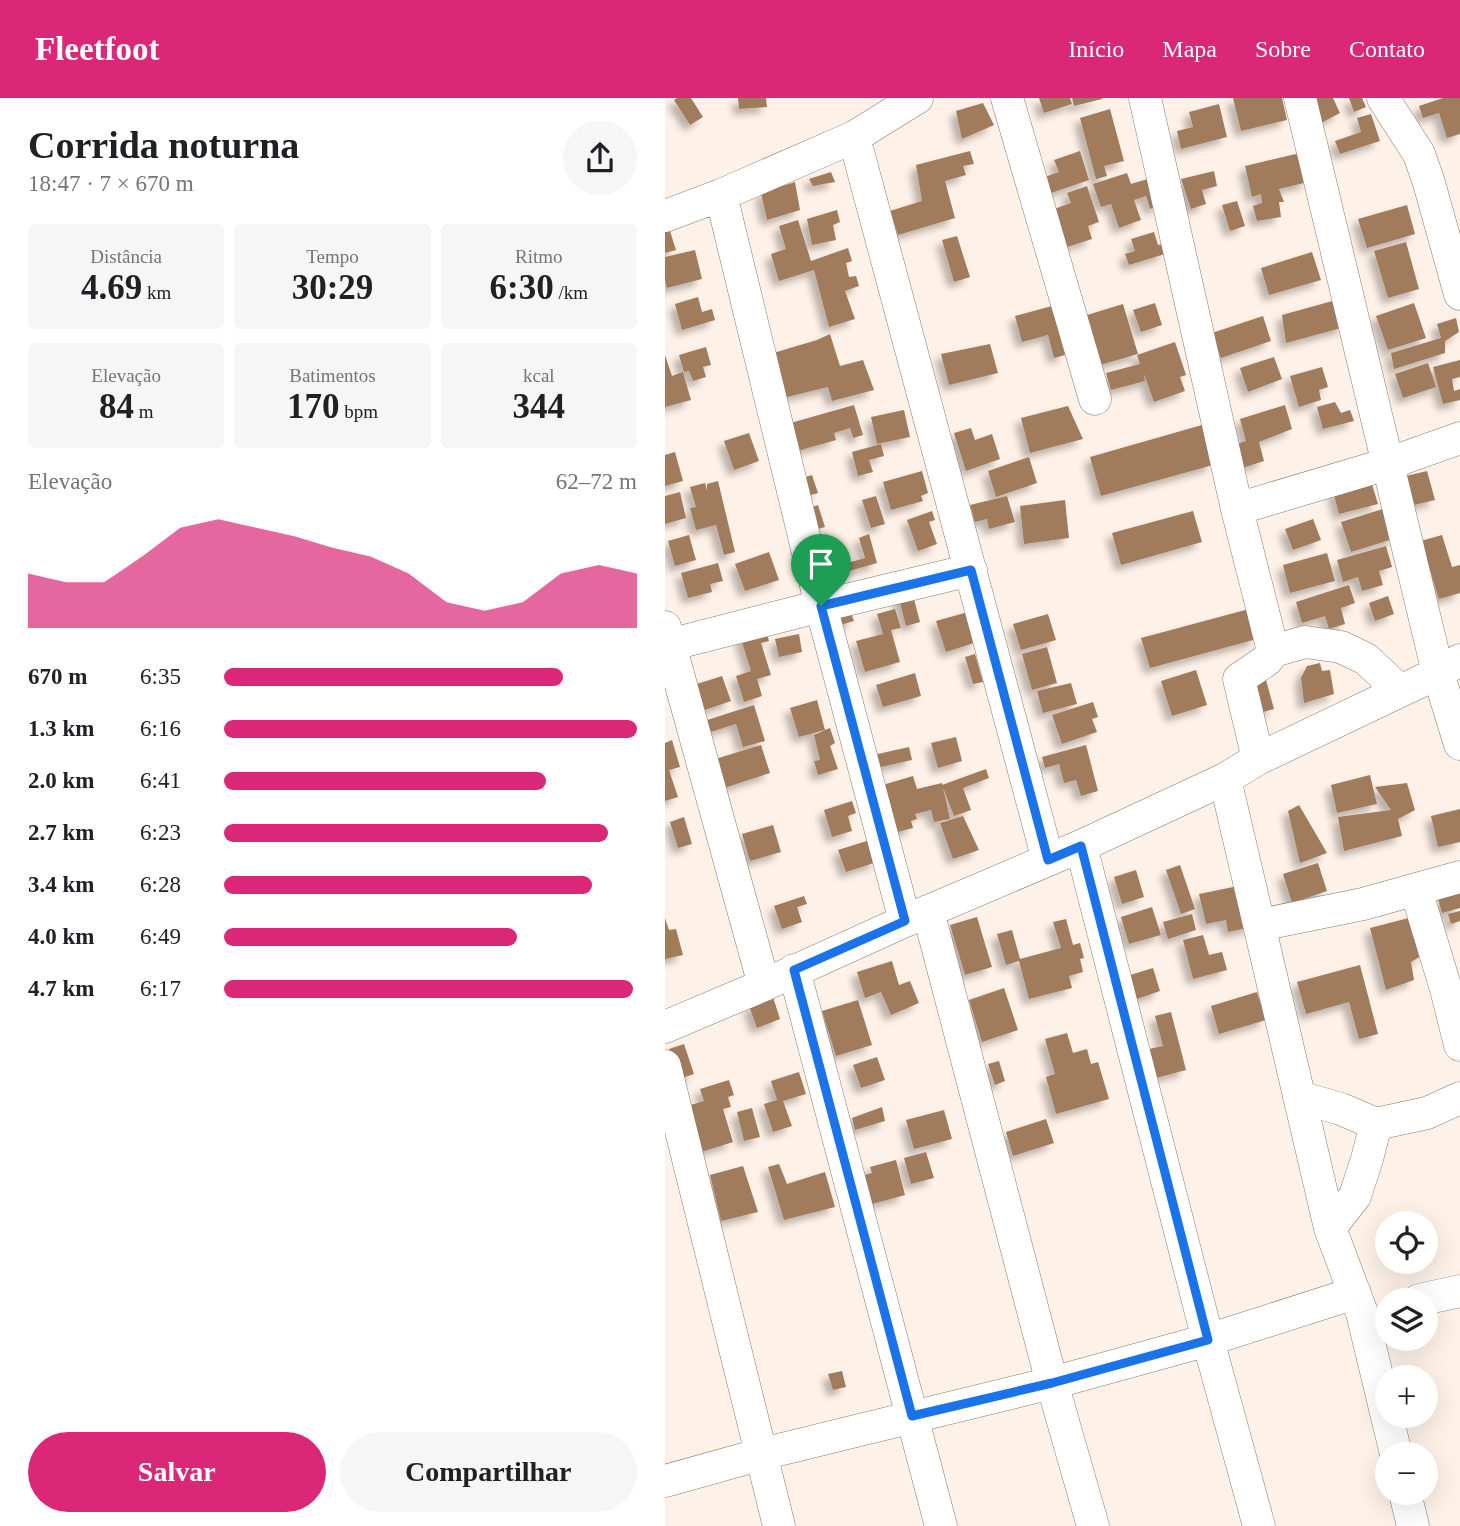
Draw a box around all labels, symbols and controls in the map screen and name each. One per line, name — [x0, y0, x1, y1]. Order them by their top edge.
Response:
text: Fleetfoot — [35, 31, 160, 67]
text: Início — [1068, 36, 1124, 62]
text: Mapa — [1162, 36, 1217, 62]
text: Sobre — [1255, 36, 1311, 62]
text: Contato — [1349, 36, 1425, 62]
button: share — [563, 121, 637, 195]
text: Corrida noturna — [28, 124, 299, 166]
text: 18:47 · 7 × 670 m — [28, 171, 194, 196]
text: Distância — [90, 246, 162, 267]
text: Tempo — [306, 246, 359, 267]
text: Ritmo — [515, 246, 563, 267]
text: 4.69 — [81, 268, 142, 307]
text: 30:29 — [292, 268, 373, 307]
text: 6:30 — [490, 268, 554, 307]
text: km — [142, 282, 171, 303]
text: /km — [554, 282, 588, 303]
text: Elevação — [91, 365, 161, 386]
text: Batimentos — [289, 365, 376, 386]
text: kcal — [523, 365, 555, 386]
text: 84 — [99, 387, 134, 426]
text: 170 — [287, 387, 339, 426]
text: 344 — [513, 387, 565, 426]
text: m — [134, 401, 153, 422]
text: bpm — [339, 401, 378, 422]
text: Elevação — [28, 469, 112, 494]
text: 62–72 m — [556, 469, 637, 494]
pin — [791, 534, 851, 606]
icon: arrive — [802, 545, 840, 583]
text: 670 m — [28, 664, 87, 689]
text: 6:35 — [140, 664, 181, 689]
text: 1.3 km — [28, 716, 94, 741]
text: 6:16 — [140, 716, 181, 741]
text: 2.0 km — [28, 768, 94, 793]
text: 6:41 — [140, 768, 181, 793]
text: 2.7 km — [28, 820, 94, 845]
text: 6:23 — [140, 820, 181, 845]
text: 3.4 km — [28, 872, 94, 897]
text: 6:28 — [140, 872, 181, 897]
text: 4.0 km — [28, 924, 94, 949]
text: 6:49 — [140, 924, 181, 949]
text: 4.7 km — [28, 976, 94, 1001]
text: 6:17 — [140, 976, 181, 1001]
map controls — [1375, 1211, 1438, 1505]
button: locate — [1375, 1211, 1438, 1274]
button: layers — [1375, 1288, 1438, 1351]
button: + — [1375, 1365, 1438, 1428]
button: Salvar — [28, 1432, 326, 1512]
button: Compartilhar — [340, 1432, 637, 1512]
button: − — [1375, 1442, 1438, 1505]

